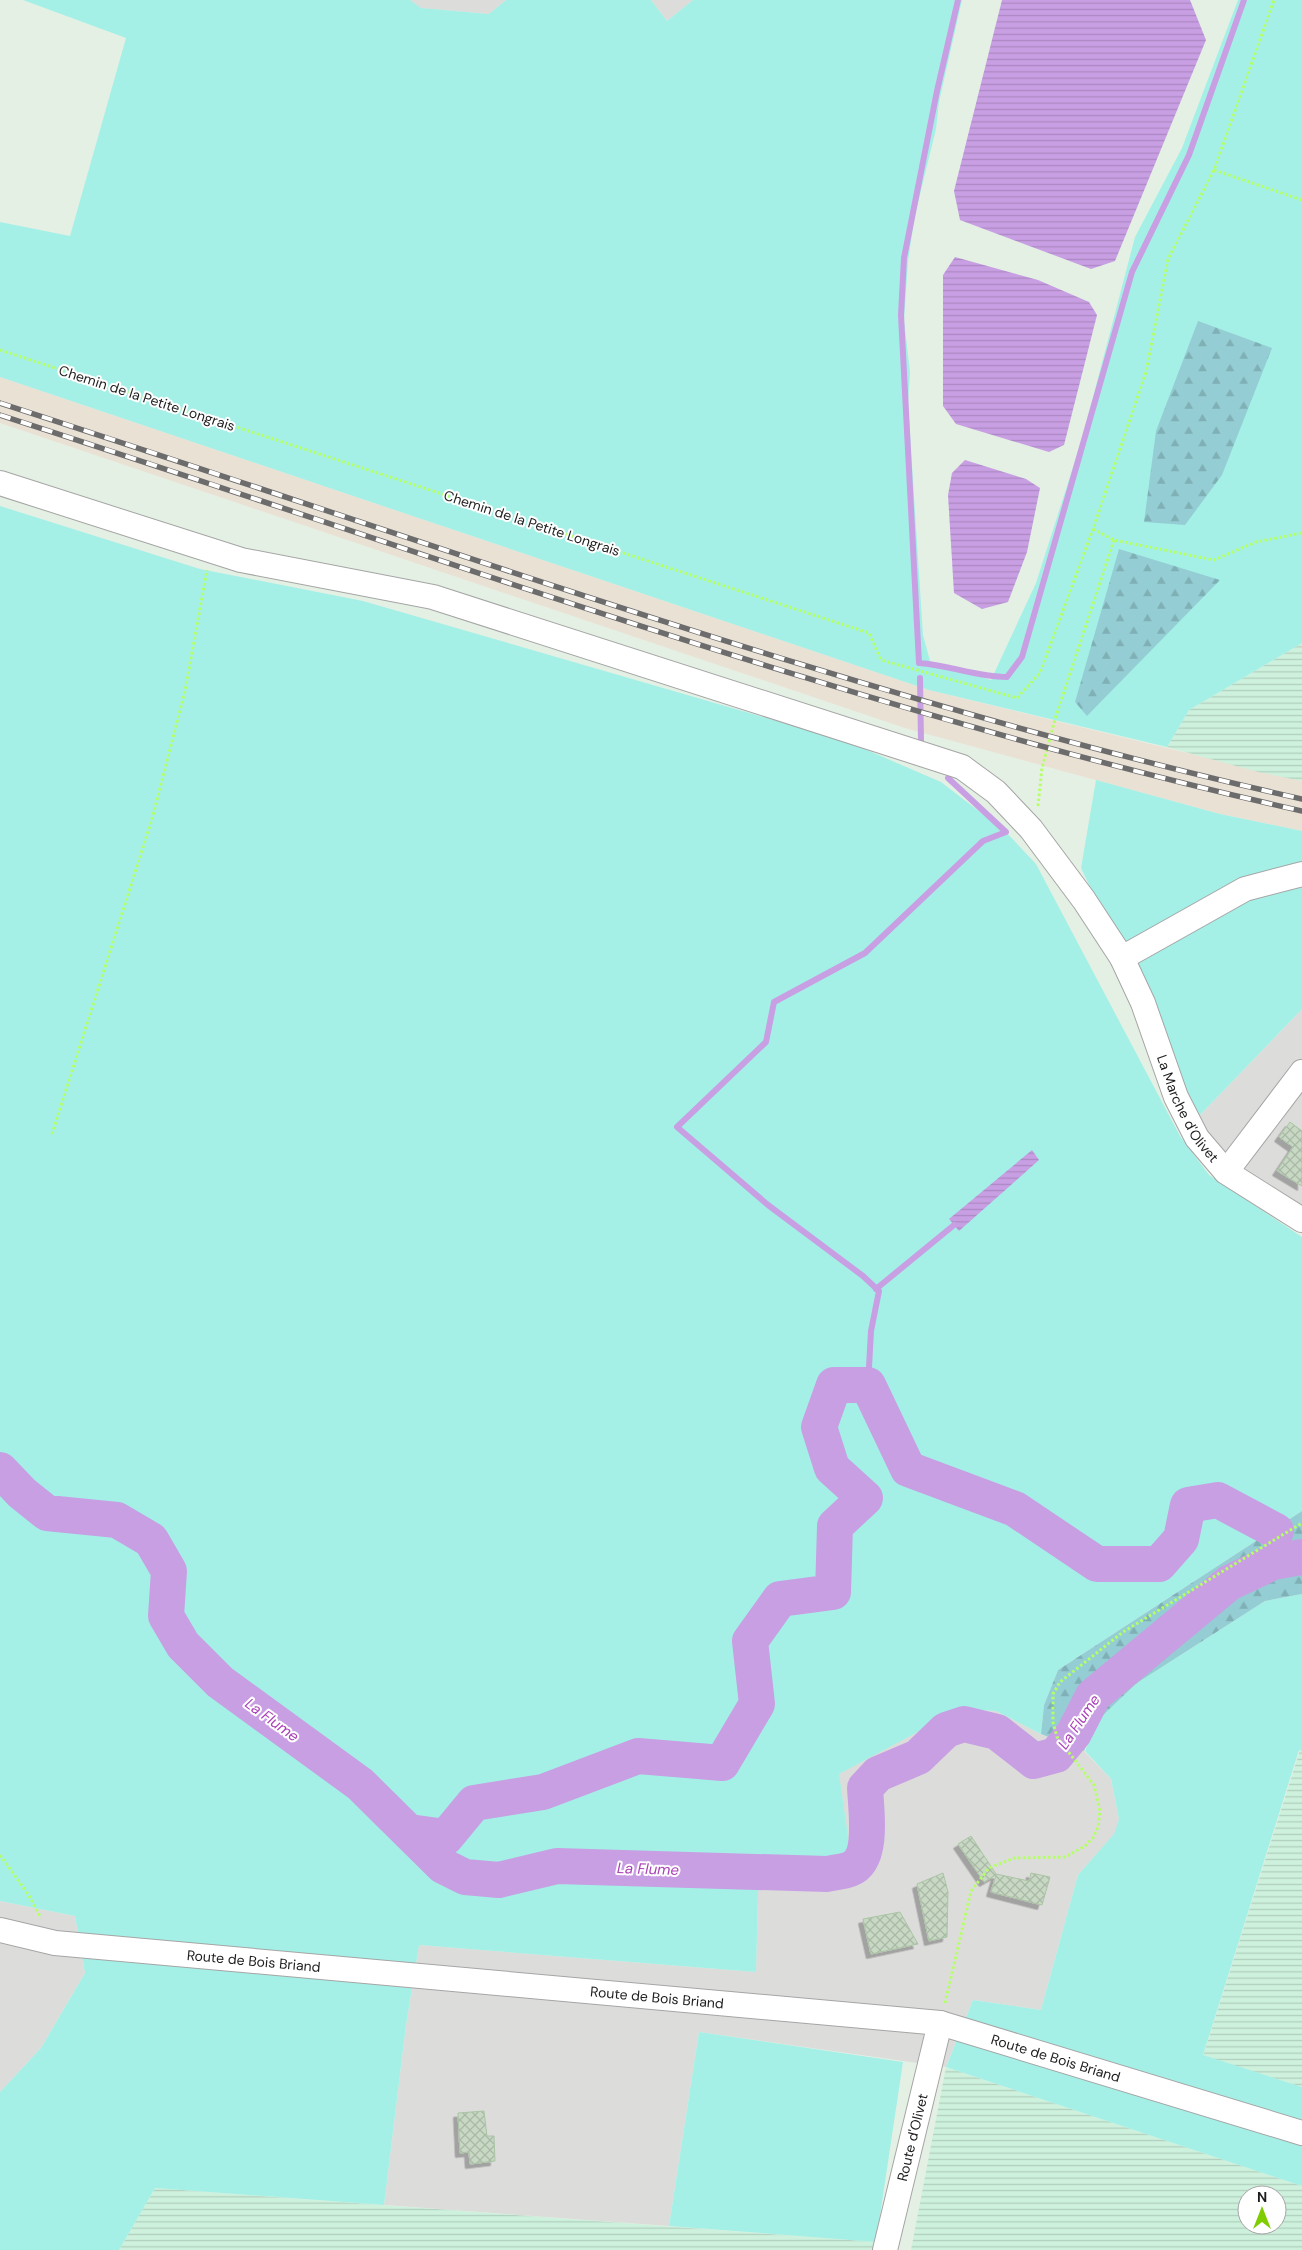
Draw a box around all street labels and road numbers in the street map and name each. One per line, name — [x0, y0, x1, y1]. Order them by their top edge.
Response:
street label: Chemin de la Petite Longrais — [57, 361, 237, 435]
street label: Chemin de la Petite Longrais — [442, 486, 622, 560]
street label: La Marche d'Olivet — [1153, 1052, 1223, 1166]
street label: Route de Bois Briand — [186, 1946, 321, 1976]
street label: Route de Bois Briand — [589, 1982, 725, 2012]
street label: Route de Bois Briand — [989, 2030, 1122, 2086]
street label: Route d'Olivet — [893, 2091, 932, 2183]

